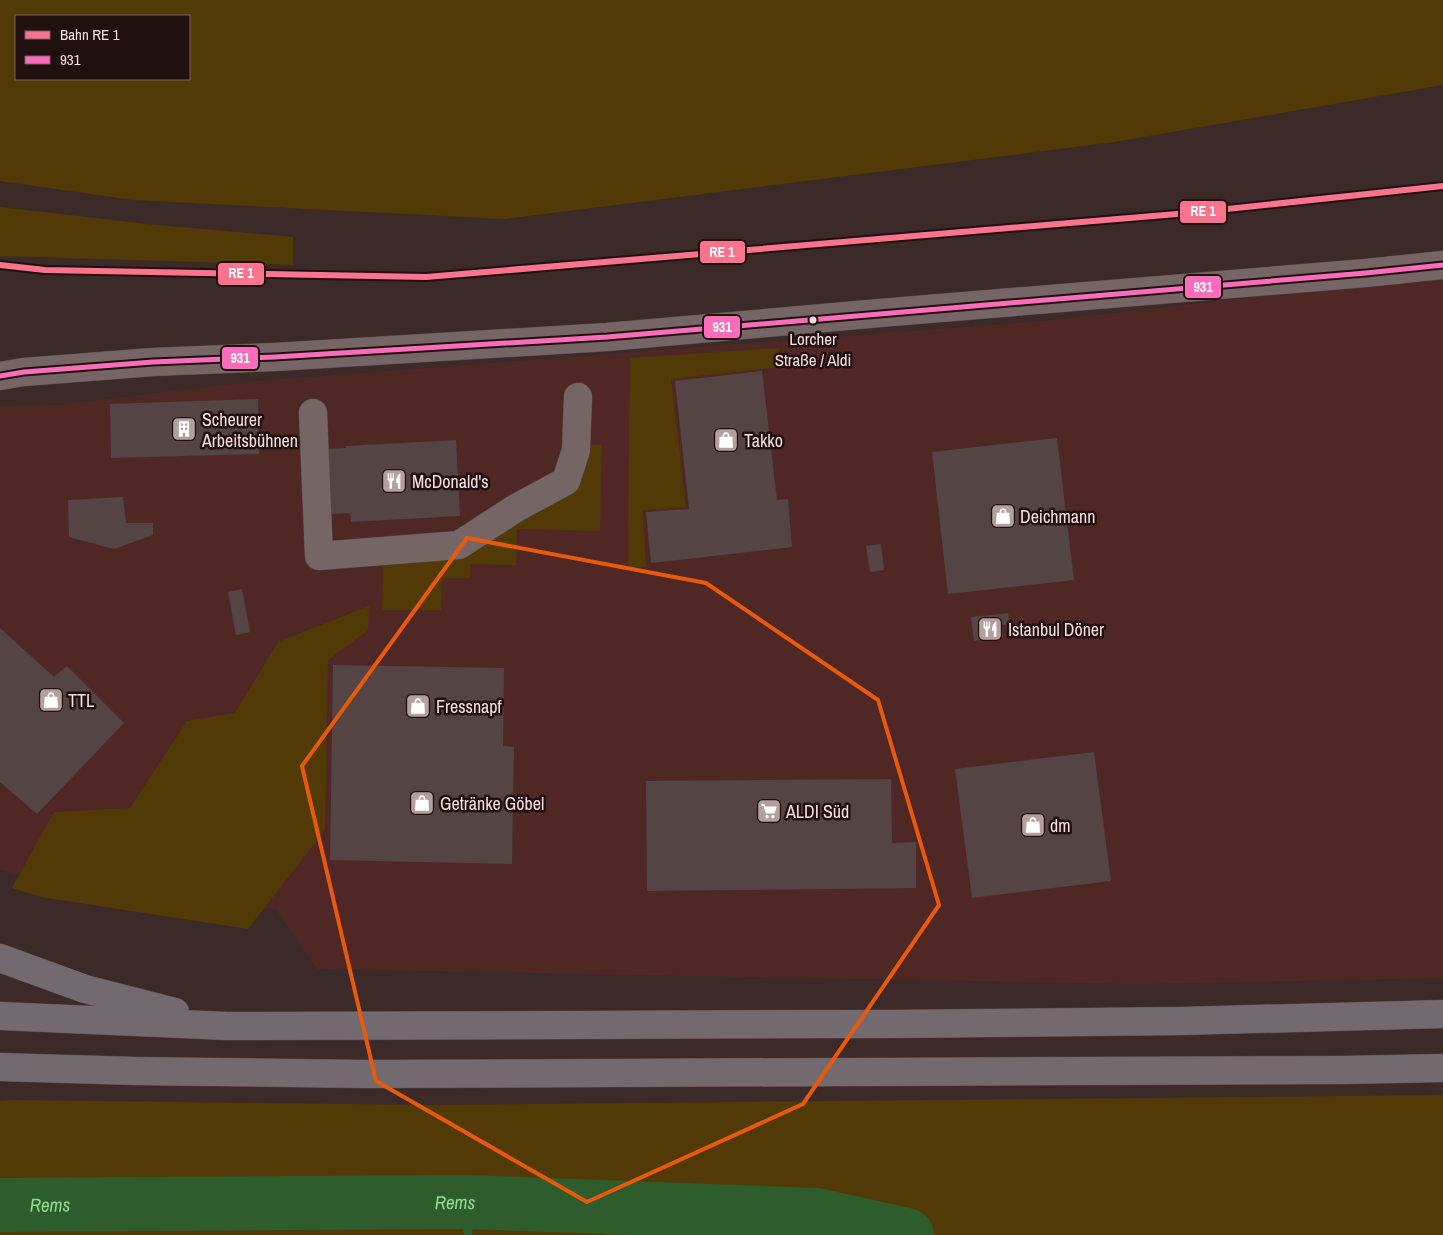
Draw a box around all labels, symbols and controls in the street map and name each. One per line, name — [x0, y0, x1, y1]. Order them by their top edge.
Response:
legend — [15, 15, 190, 80]
text: Bahn RE 1 — [60, 24, 120, 45]
text: 931 — [60, 49, 81, 70]
line badge: RE 1 — [1179, 200, 1227, 224]
text: RE 1 — [1190, 202, 1216, 220]
line badge: RE 1 — [699, 240, 746, 264]
text: RE 1 — [709, 243, 735, 261]
line badge: RE 1 — [217, 262, 265, 286]
text: RE 1 — [228, 264, 254, 282]
line badge: 931 — [1184, 275, 1222, 299]
text: 931 — [1193, 278, 1213, 296]
line badge: 931 — [703, 315, 741, 339]
marker: Lorcher Straße / Aldi — [808, 315, 818, 325]
text: 931 — [712, 318, 732, 336]
place label: Lorcher Straße / Aldi — [775, 327, 851, 371]
line badge: 931 — [221, 346, 259, 370]
text: 931 — [230, 349, 250, 367]
place label: Scheurer Arbeitsbühnen — [201, 407, 298, 453]
building icon: Scheurer Arbeitsbühnen — [171, 416, 197, 442]
shop icon: Takko — [713, 427, 739, 453]
place label: Takko — [744, 428, 783, 453]
restaurant icon: McDonald's — [381, 468, 407, 494]
place label: McDonald's — [412, 469, 489, 494]
shop icon: Deichmann — [990, 503, 1016, 529]
place label: Deichmann — [1020, 504, 1095, 529]
restaurant icon: Istanbul Döner — [977, 616, 1003, 642]
place label: Istanbul Döner — [1008, 617, 1104, 642]
shop icon: TTL — [38, 687, 64, 713]
place label: TTL — [68, 688, 94, 713]
shop icon: Fressnapf — [405, 693, 431, 719]
place label: Fressnapf — [436, 694, 503, 719]
shop icon: Getränke Göbel — [409, 790, 435, 816]
place label: Getränke Göbel — [440, 791, 544, 816]
supermarket icon: ALDI Süd — [756, 798, 782, 824]
place label: ALDI Süd — [785, 799, 849, 824]
shop icon: dm — [1020, 812, 1046, 838]
place label: dm — [1050, 813, 1071, 838]
water label: Rems — [435, 1189, 476, 1215]
water label: Rems — [30, 1192, 71, 1218]

